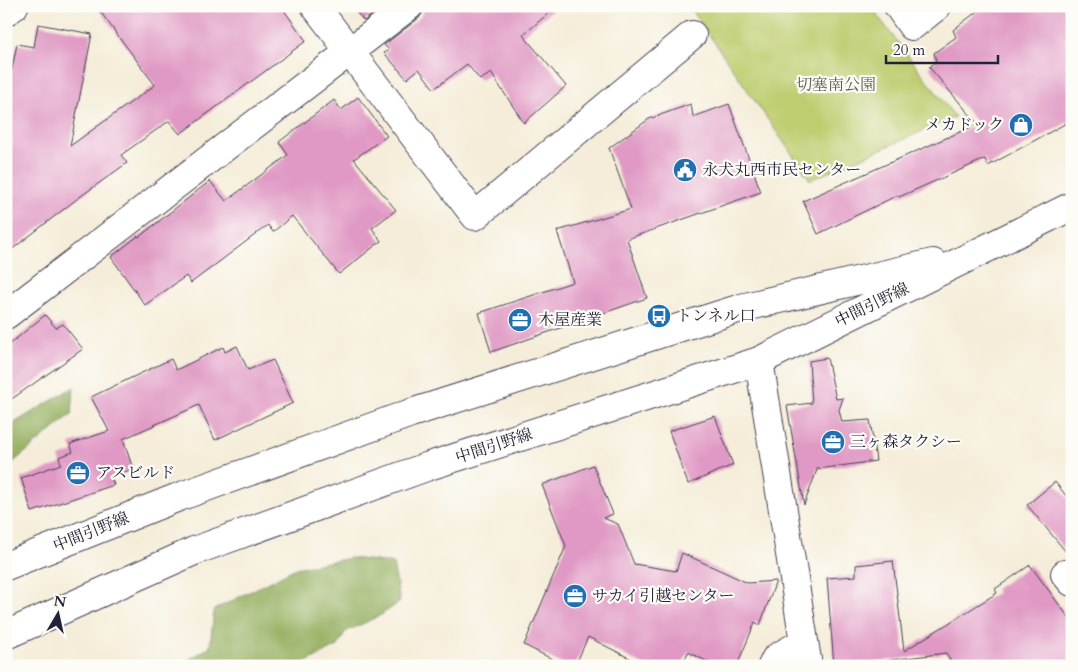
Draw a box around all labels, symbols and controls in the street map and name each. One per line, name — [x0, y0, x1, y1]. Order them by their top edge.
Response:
scale bar — [886, 32, 998, 64]
text: 20 m — [893, 40, 925, 60]
park label: 切塞南公園 — [796, 74, 876, 96]
shop icon: メカドック — [1008, 112, 1034, 138]
place label: メカドック — [925, 114, 1004, 136]
public building icon: 永犬丸西市民センター — [672, 157, 698, 183]
place label: 永犬丸西市民センター — [702, 159, 861, 181]
street label: 中間引野線 — [831, 278, 913, 332]
bus stop icon: トンネル口 — [646, 303, 672, 329]
place label: トンネル口 — [676, 305, 756, 327]
office icon: 木屋産業 — [507, 307, 533, 333]
place label: 木屋産業 — [538, 309, 602, 331]
street label: 中間引野線 — [453, 423, 535, 469]
office icon: 三ヶ森タクシー — [820, 429, 846, 455]
place label: 三ヶ森タクシー — [850, 431, 962, 453]
office icon: アスビルド — [65, 460, 91, 486]
place label: アスビルド — [96, 462, 175, 484]
street label: 中間引野線 — [50, 507, 132, 557]
office icon: サカイ引越センター — [562, 583, 588, 609]
place label: サカイ引越センター — [592, 585, 735, 607]
north arrow — [32, 590, 82, 640]
text: N — [52, 591, 67, 612]

